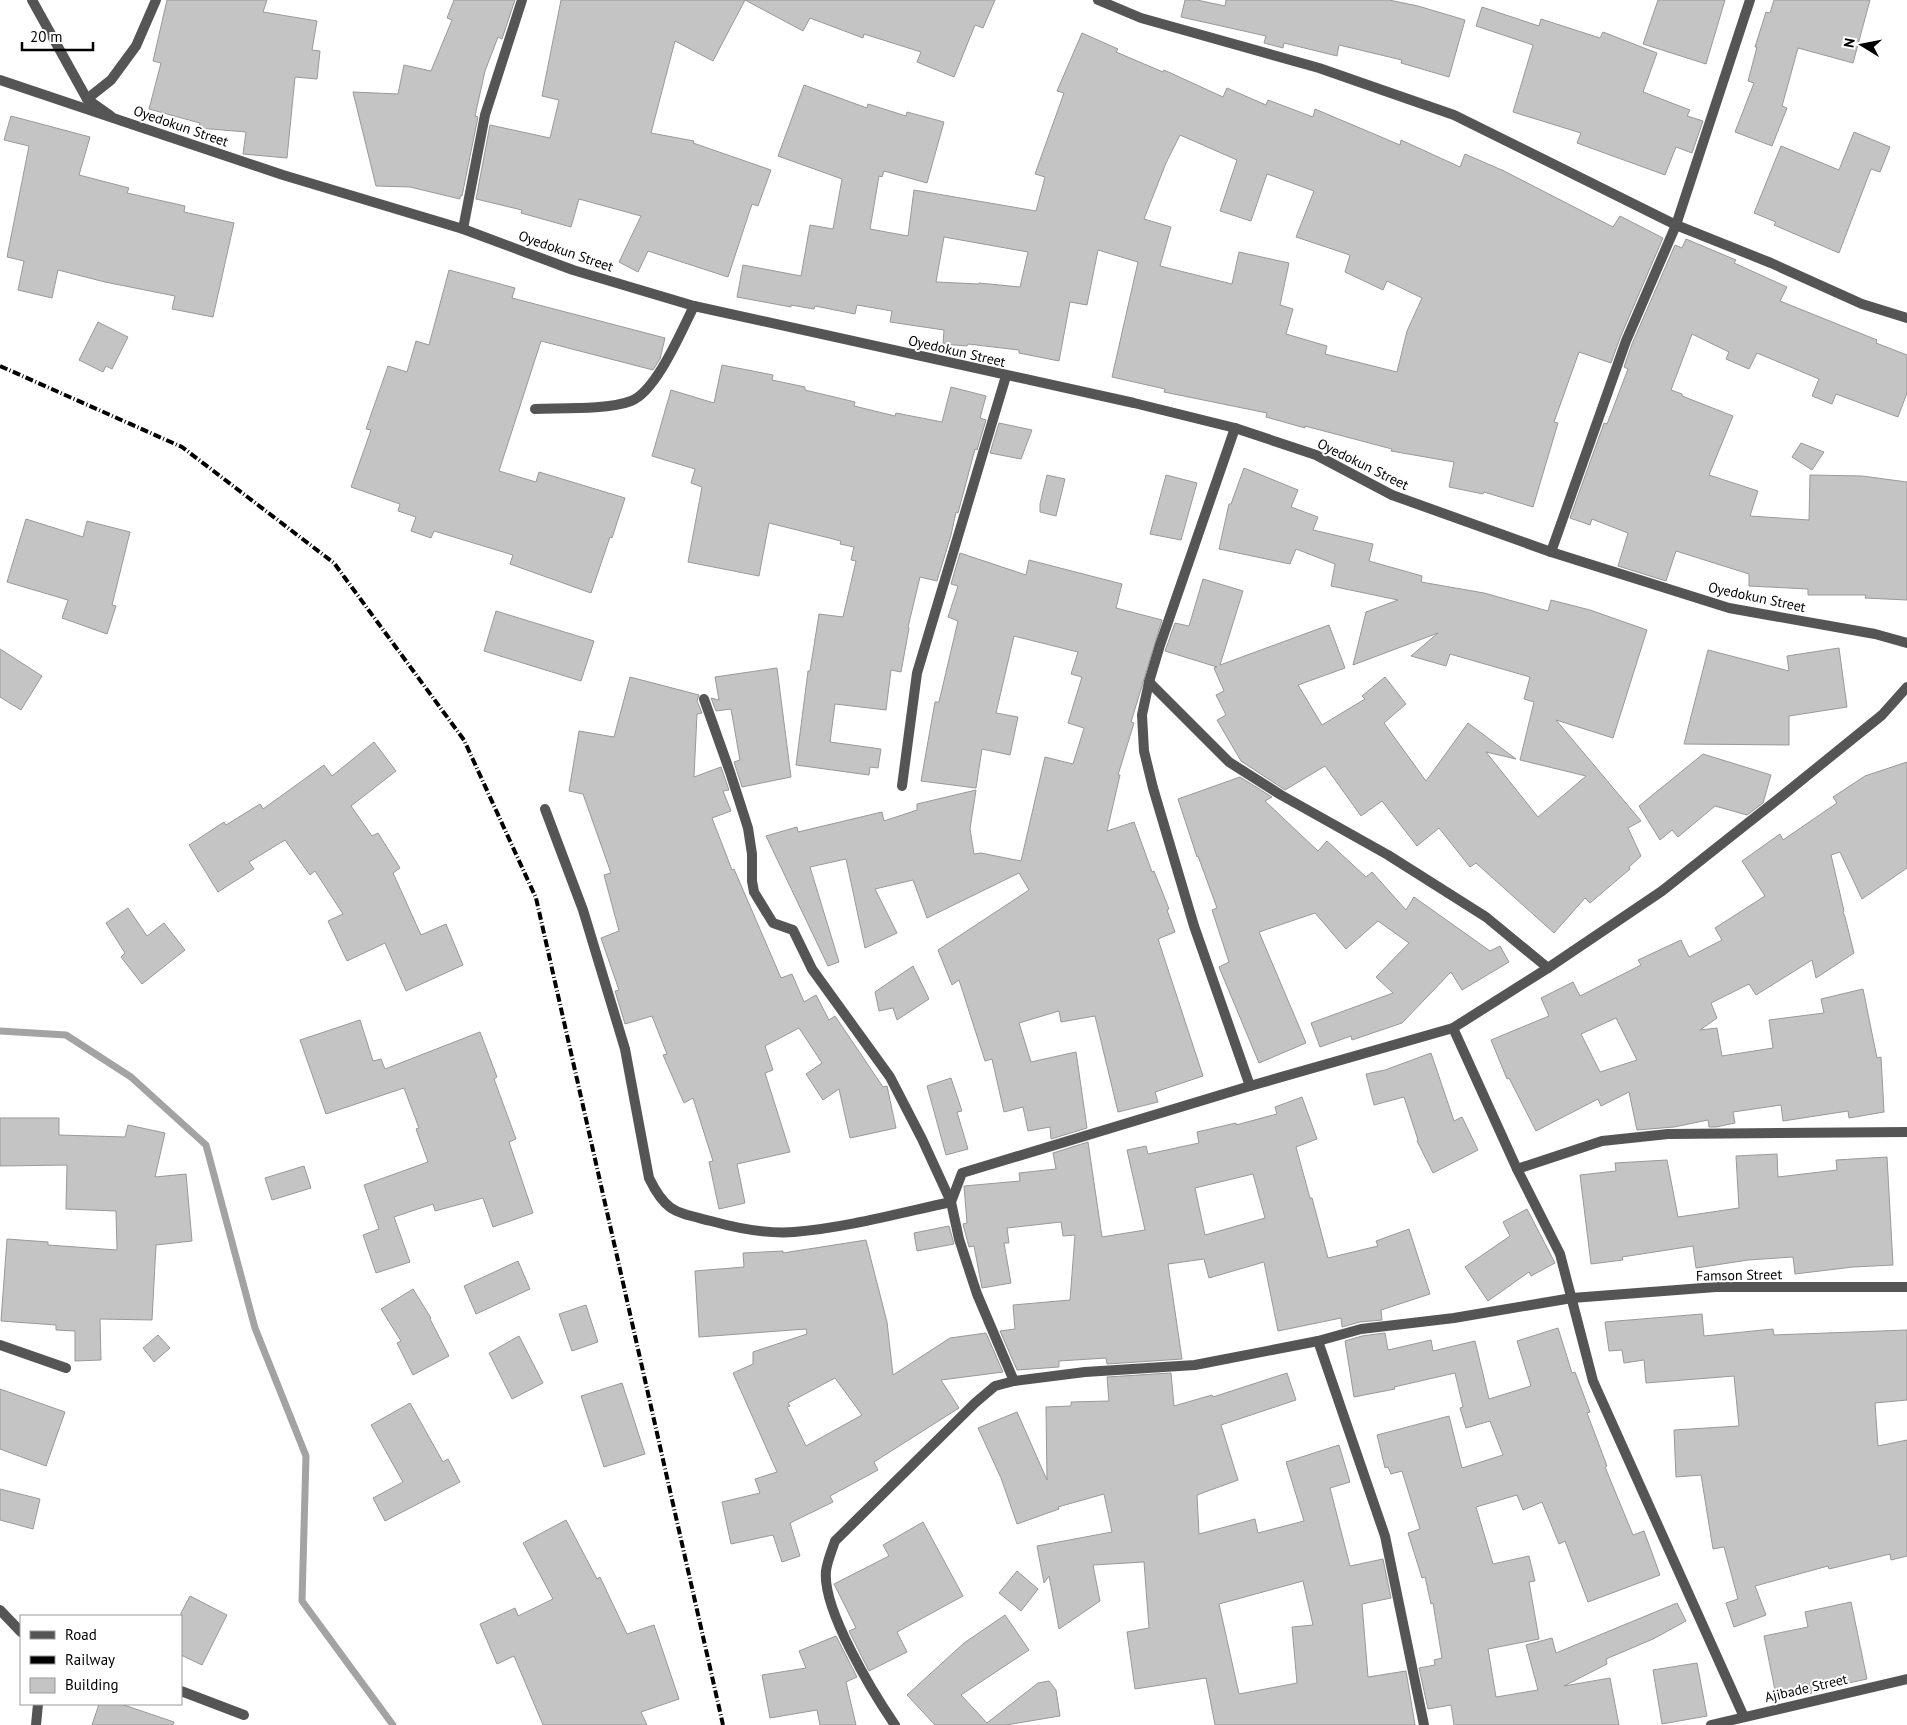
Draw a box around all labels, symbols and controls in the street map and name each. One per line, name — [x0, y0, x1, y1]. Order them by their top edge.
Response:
scale bar — [22, 20, 94, 52]
north arrow — [1837, 20, 1887, 70]
text: 20 m — [30, 27, 63, 46]
text: N — [1840, 37, 1859, 49]
street label: Oyedokun Street — [131, 101, 231, 151]
street label: Oyedokun Street — [516, 226, 616, 276]
street label: Oyedokun Street — [907, 331, 1008, 371]
street label: Oyedokun Street — [1314, 434, 1412, 494]
street label: Oyedokun Street — [1707, 578, 1808, 616]
street label: Famson Street — [1696, 1265, 1782, 1285]
legend — [20, 1615, 182, 1705]
text: Road — [65, 1625, 97, 1644]
text: Railway — [65, 1650, 115, 1669]
street label: Ajibade Street — [1763, 1670, 1849, 1706]
text: Building — [65, 1675, 119, 1694]

